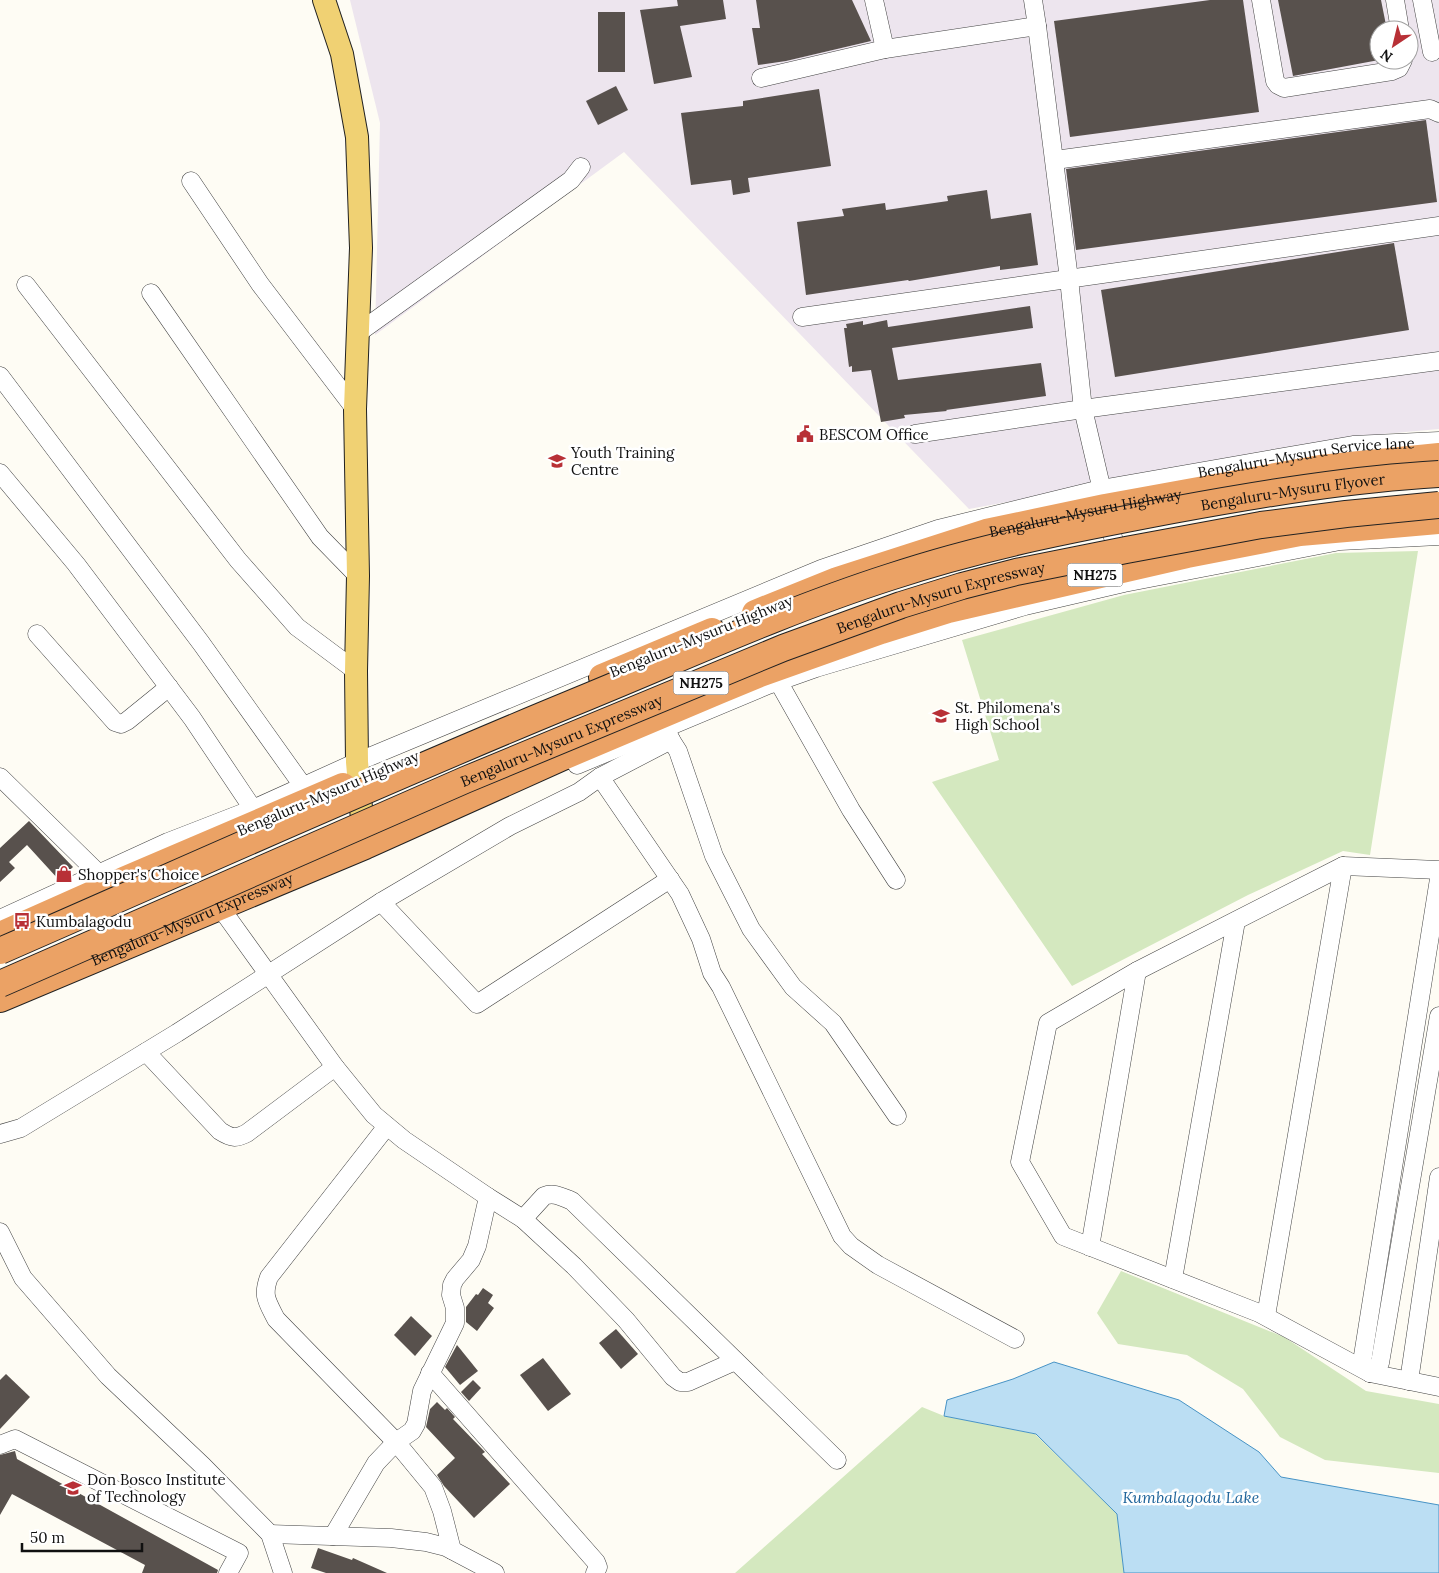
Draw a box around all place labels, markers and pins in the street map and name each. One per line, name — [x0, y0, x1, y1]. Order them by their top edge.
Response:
public building icon: BESCOM Office — [795, 424, 815, 444]
place label: BESCOM Office — [819, 425, 929, 444]
place label: Youth Training Centre — [570, 443, 675, 479]
school or university icon: Youth Training Centre — [547, 451, 567, 471]
place label: St. Philomena's High School — [955, 698, 1060, 734]
school or university icon: St. Philomena's High School — [931, 706, 951, 726]
shop icon: Shopper's Choice — [54, 864, 74, 884]
place label: Shopper's Choice — [78, 865, 199, 884]
bus stop icon: Kumbalagodu — [12, 911, 32, 931]
place label: Kumbalagodu — [36, 912, 132, 931]
place label: Don Bosco Institute of Technology — [87, 1470, 226, 1506]
school or university icon: Don Bosco Institute of Technology — [63, 1478, 83, 1498]

